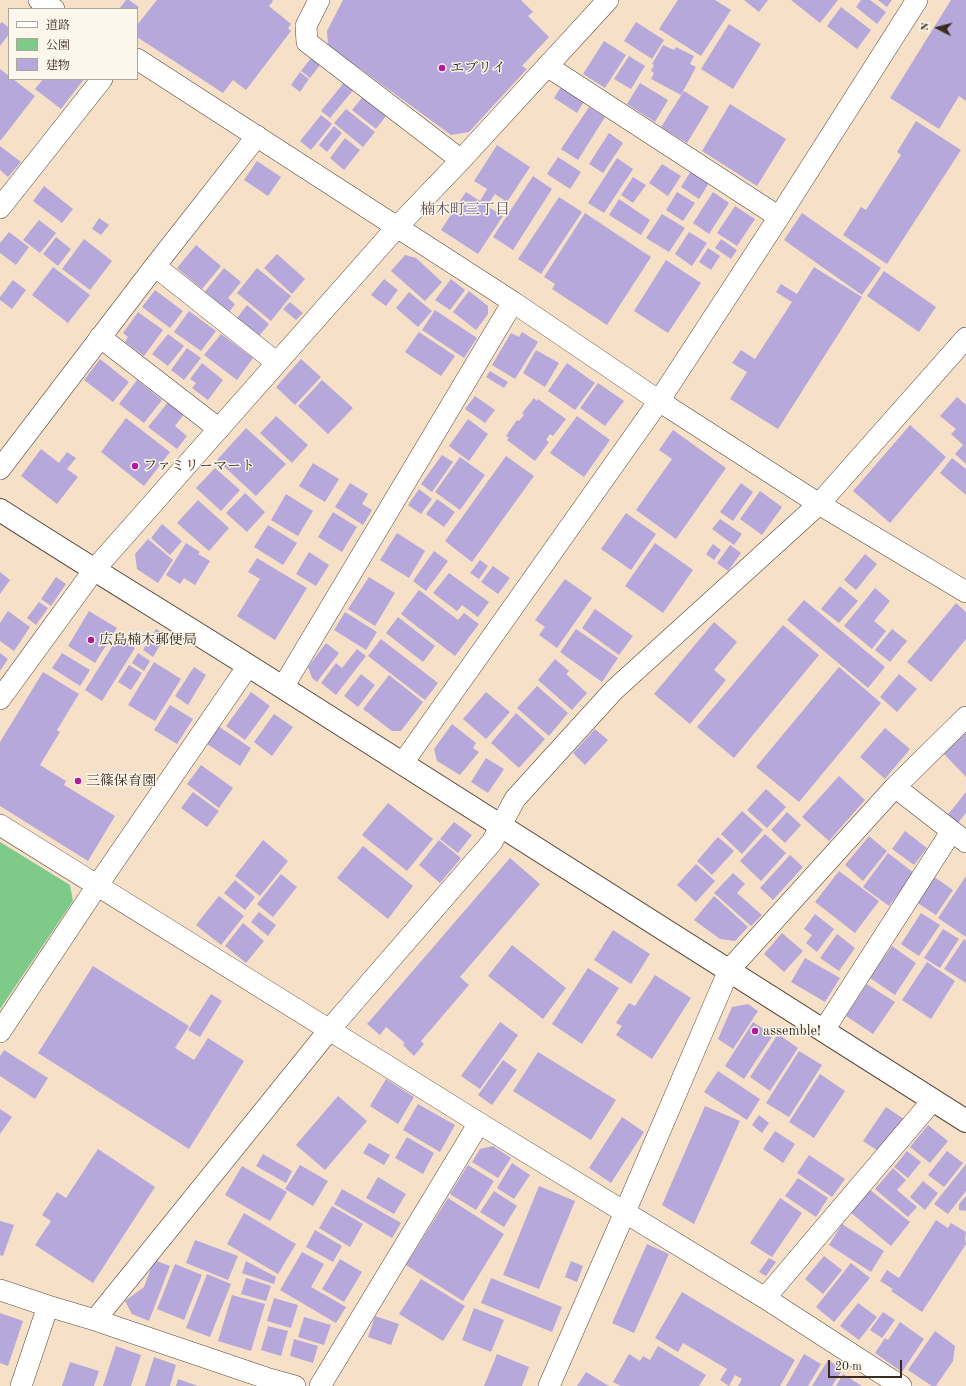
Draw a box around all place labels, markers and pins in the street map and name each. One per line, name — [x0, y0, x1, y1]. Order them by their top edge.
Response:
place label: エブリイ — [450, 60, 506, 76]
marker: エブリイ — [437, 63, 447, 73]
place label: ファミリーマート — [143, 458, 255, 474]
marker: ファミリーマート — [130, 461, 140, 471]
place label: 広島楠木郵便局 — [99, 632, 197, 648]
marker: 広島楠木郵便局 — [86, 635, 96, 645]
place label: 三篠保育園 — [86, 773, 156, 789]
marker: 三篠保育園 — [73, 776, 83, 786]
place label: assemble! — [763, 1023, 821, 1039]
marker: assemble! — [750, 1026, 760, 1036]

